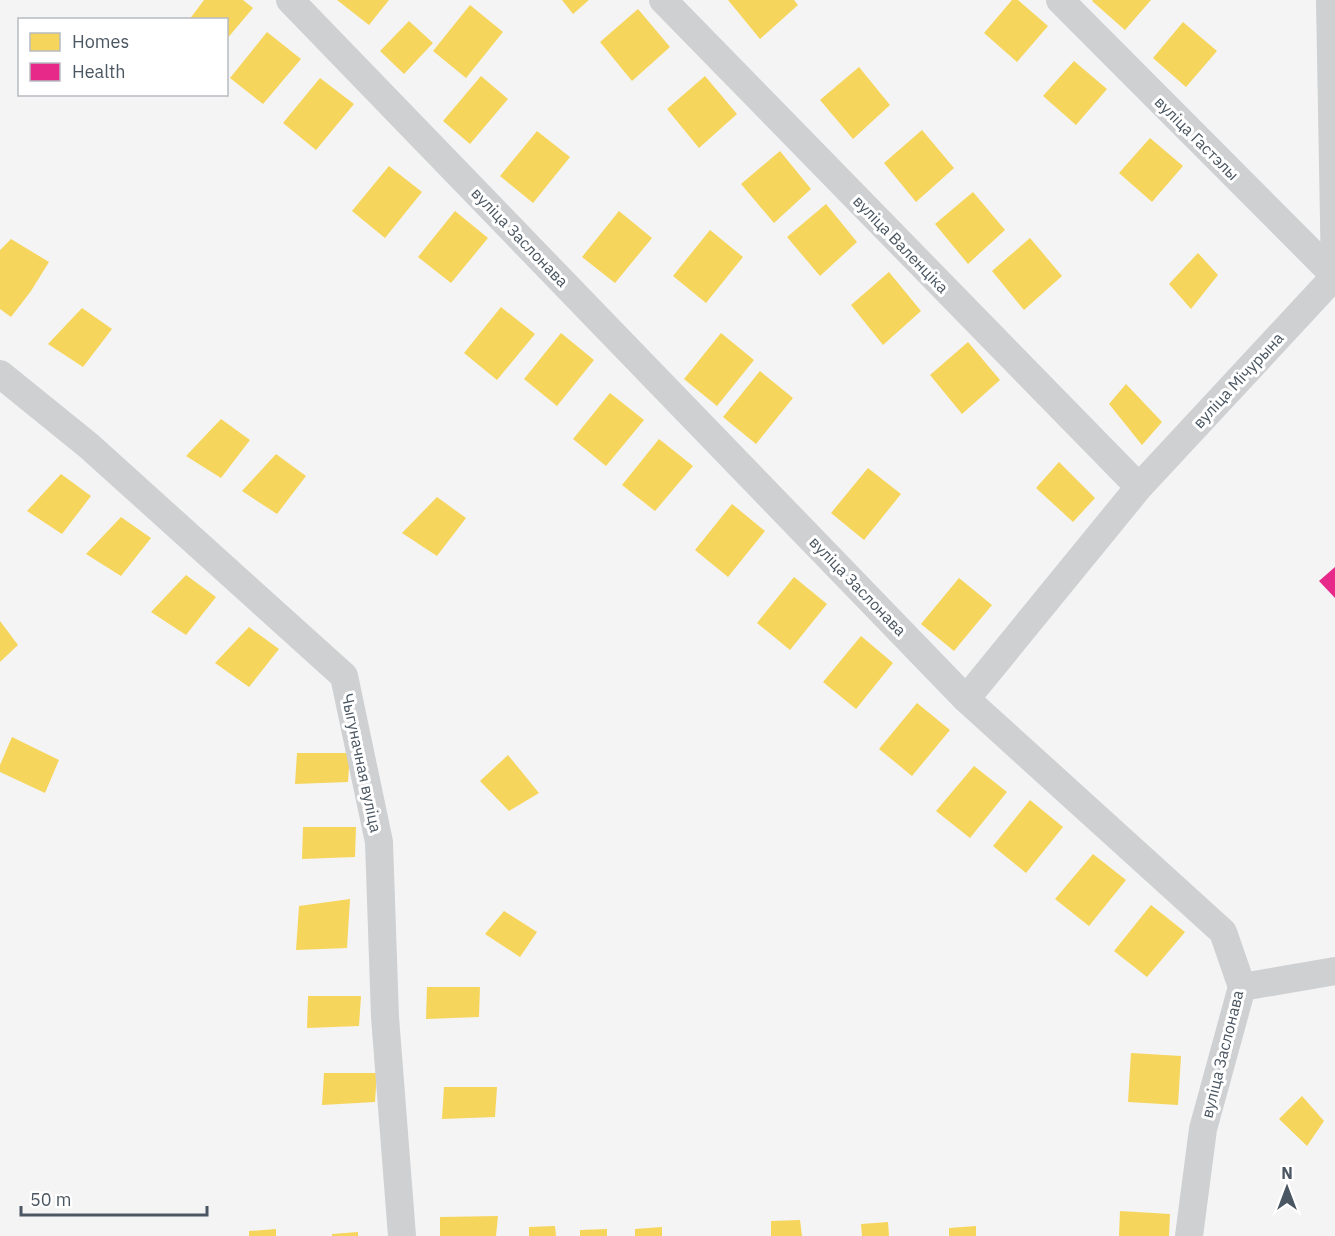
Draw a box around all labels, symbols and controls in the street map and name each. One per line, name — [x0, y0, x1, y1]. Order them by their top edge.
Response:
legend — [18, 18, 228, 96]
text: Homes — [72, 30, 129, 53]
text: Health — [72, 60, 126, 83]
street label: вуліца Гастэлы — [1151, 92, 1243, 184]
street label: вуліца Заслонава — [467, 183, 573, 291]
street label: вуліца Валенціка — [849, 191, 953, 298]
street label: вуліца Мічурына — [1188, 328, 1288, 432]
street label: вуліца Заслонава — [805, 532, 911, 640]
street label: Чыгуначная вуліца — [338, 692, 387, 835]
street label: вуліца Заслонава — [1196, 988, 1248, 1120]
north arrow — [1257, 1158, 1317, 1218]
text: N — [1281, 1163, 1293, 1183]
scale bar — [21, 1179, 207, 1217]
text: 50 m — [30, 1188, 72, 1211]

